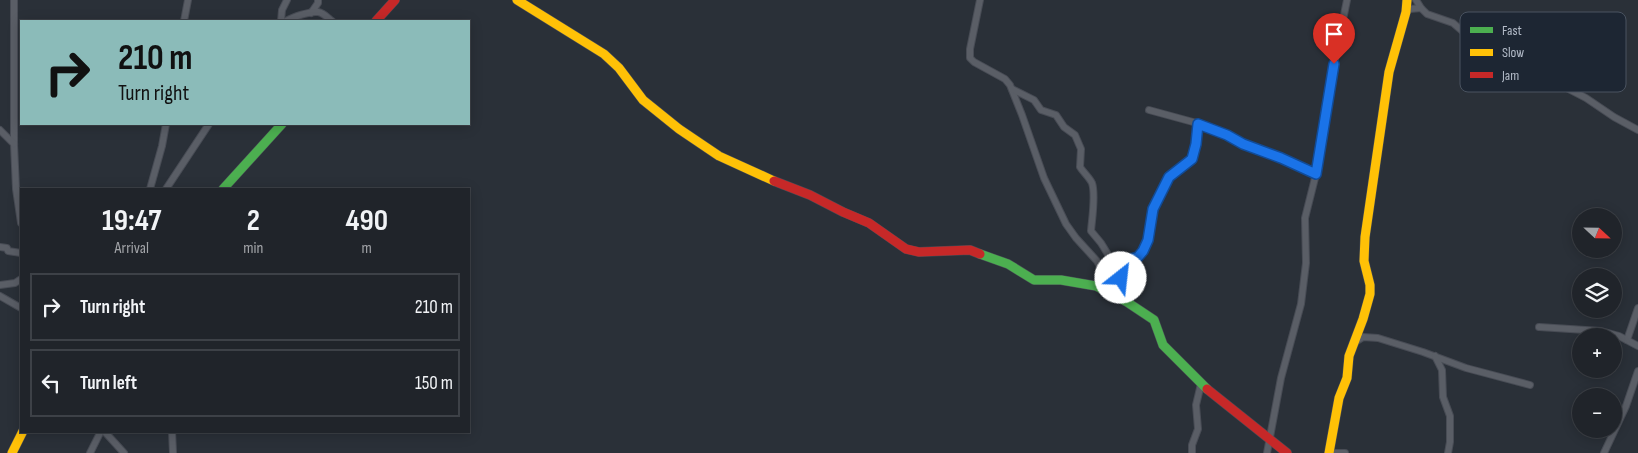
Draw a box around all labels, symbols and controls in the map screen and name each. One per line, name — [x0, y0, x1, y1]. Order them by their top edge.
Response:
legend — [1460, 12, 1626, 92]
pin — [1313, 13, 1355, 64]
icon: arrive — [1320, 20, 1348, 48]
text: Fast — [1502, 22, 1522, 39]
text: 210 m — [118, 37, 192, 80]
icon: right — [35, 40, 100, 105]
text: Slow — [1502, 44, 1524, 61]
text: Jam — [1501, 67, 1519, 84]
text: Turn right — [118, 80, 189, 107]
text: 19:47 — [102, 203, 161, 239]
text: 2 — [247, 203, 260, 239]
text: 490 — [345, 203, 388, 239]
north arrow — [1572, 208, 1622, 258]
map controls — [1572, 208, 1622, 438]
text: Arrival — [114, 239, 149, 258]
text: min — [243, 239, 263, 258]
text: m — [362, 239, 372, 258]
position arrow — [1094, 251, 1146, 303]
button: layers — [1572, 268, 1622, 318]
icon: right — [37, 293, 65, 321]
text: Turn right — [80, 296, 145, 319]
text: 210 m — [415, 296, 453, 319]
button: + — [1572, 328, 1622, 378]
icon: left — [37, 369, 65, 397]
text: Turn left — [80, 372, 137, 395]
text: 150 m — [415, 372, 453, 395]
button: − — [1572, 388, 1622, 438]

